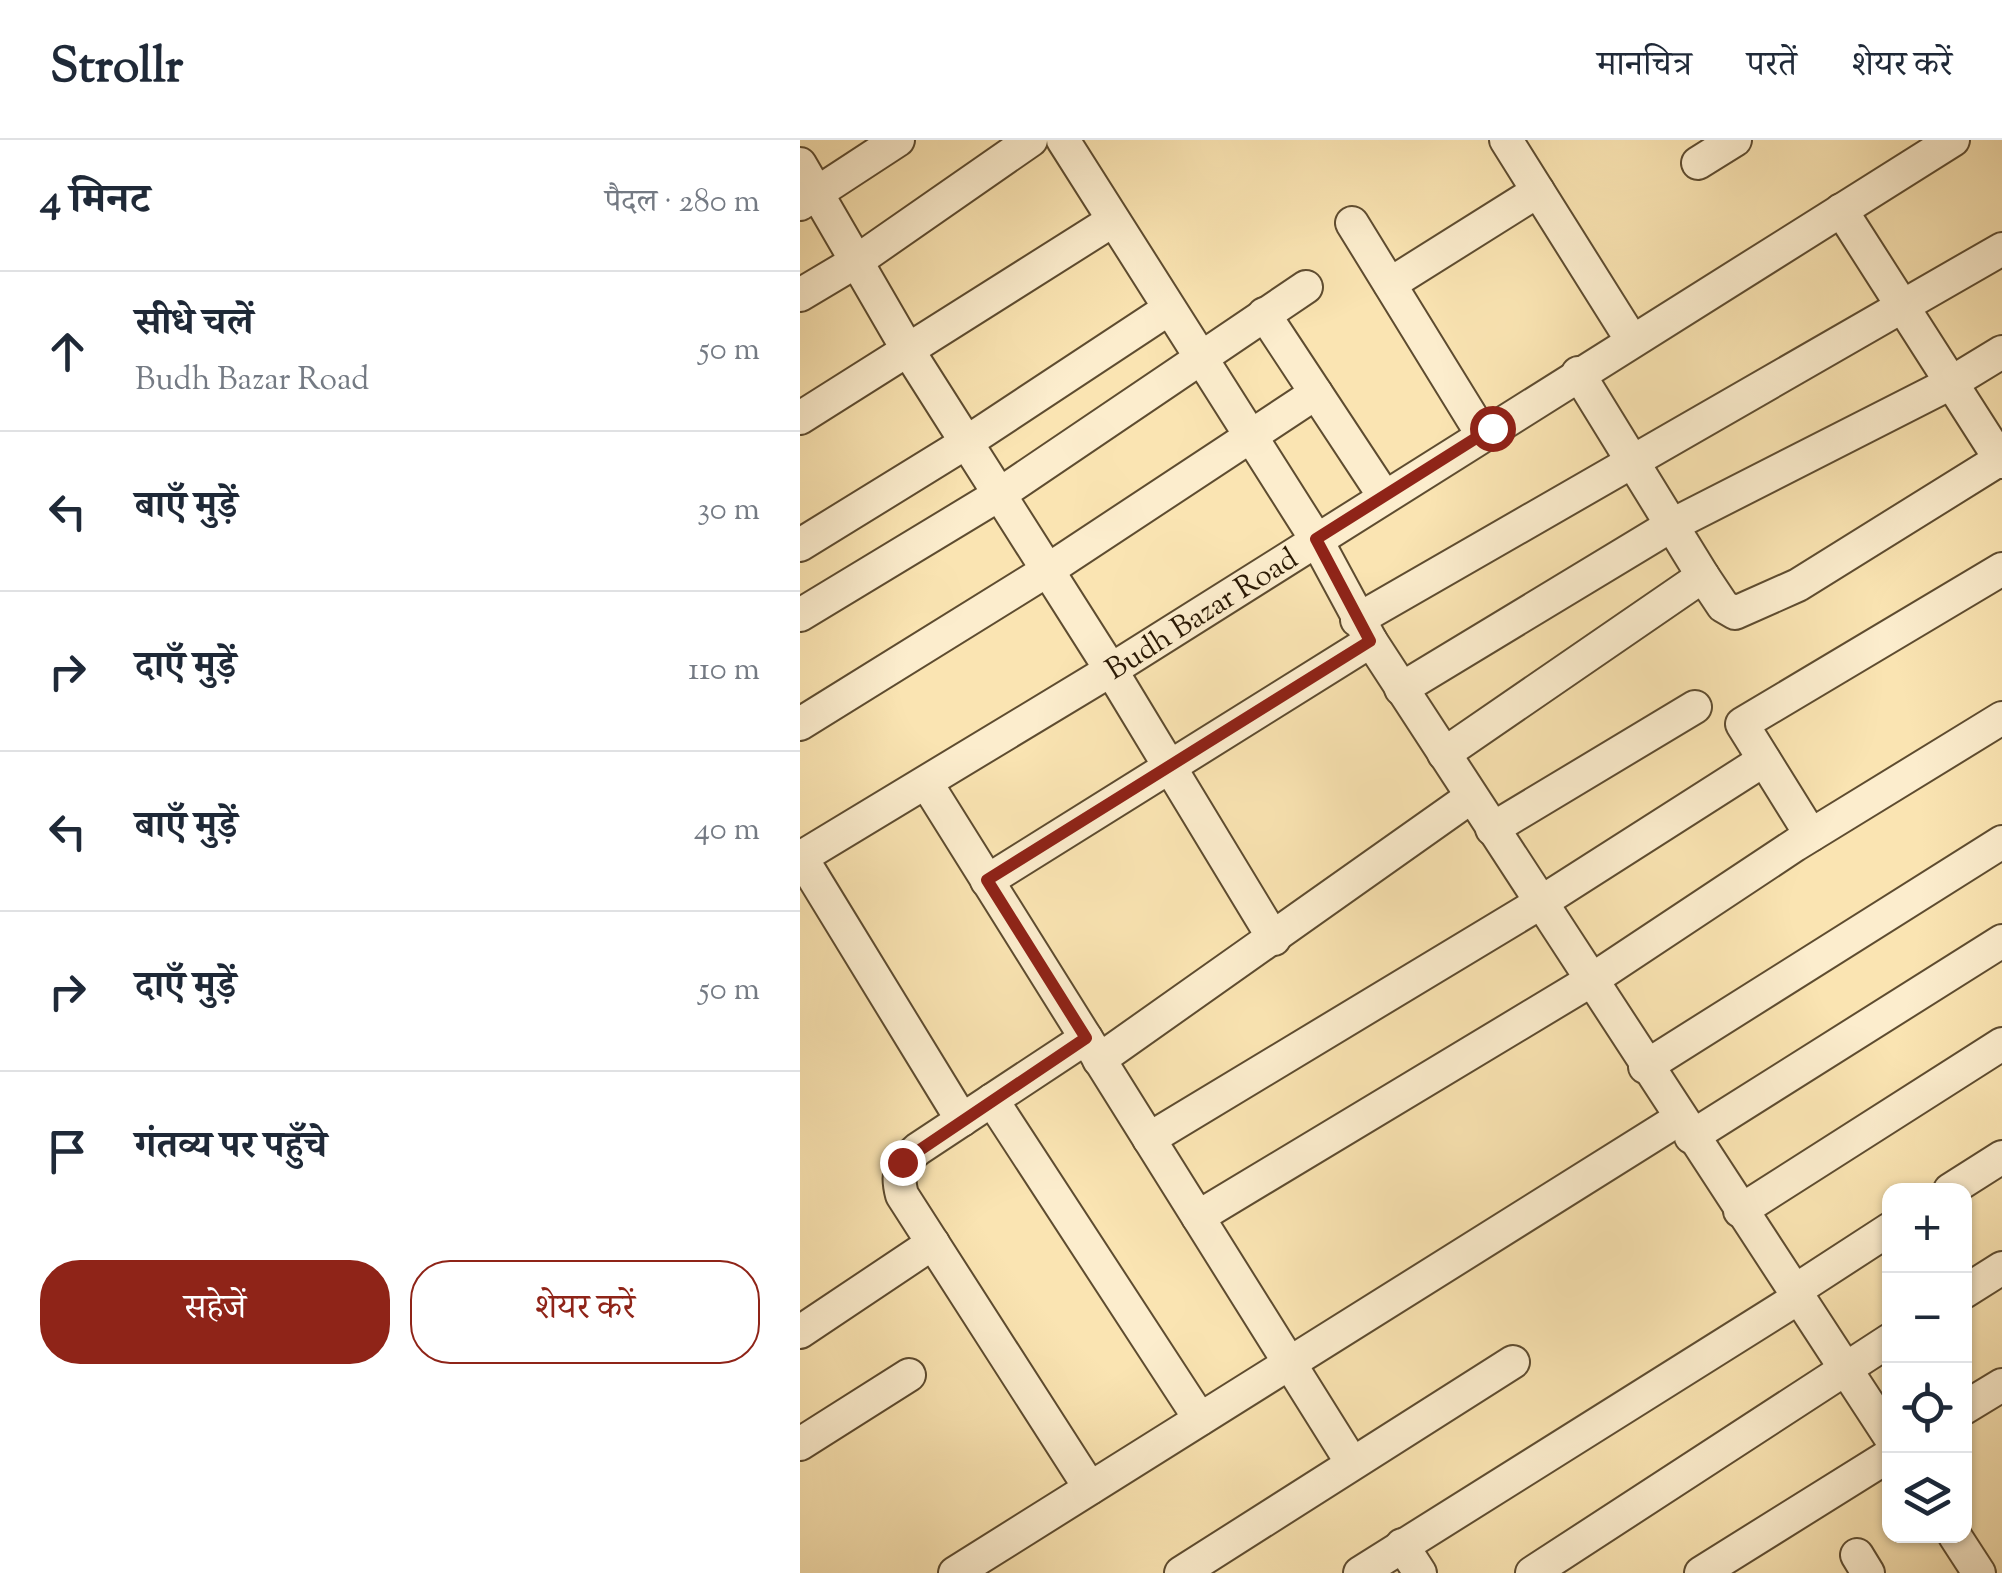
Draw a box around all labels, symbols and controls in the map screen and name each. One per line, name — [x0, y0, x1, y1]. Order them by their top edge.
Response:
text: Strollr — [50, 35, 183, 104]
text: मानचित्र — [1597, 41, 1692, 92]
text: परतें — [1747, 41, 1797, 92]
text: शेयर करें — [1852, 41, 1952, 92]
text: 4 मिनट — [40, 172, 150, 232]
text: पैदल · 280 m — [605, 180, 760, 226]
text: सीधे चलें — [135, 298, 253, 352]
icon: ahead — [40, 324, 95, 379]
text: 50 m — [699, 328, 760, 374]
text: Budh Bazar Road — [135, 358, 369, 404]
route start — [1470, 406, 1516, 452]
text: बाएँ मुड़ें — [135, 481, 237, 535]
icon: left — [40, 484, 95, 539]
text: 30 m — [697, 488, 760, 534]
street label: Budh Bazar Road — [1098, 539, 1307, 692]
text: दाएँ मुड़ें — [135, 641, 236, 695]
icon: right — [40, 644, 95, 699]
text: 110 m — [688, 648, 760, 694]
text: बाएँ मुड़ें — [135, 801, 237, 855]
icon: left — [40, 804, 95, 859]
text: 40 m — [694, 808, 760, 854]
text: दाएँ मुड़ें — [135, 961, 236, 1015]
icon: right — [40, 964, 95, 1019]
text: 50 m — [699, 968, 760, 1014]
text: गंतव्य पर पहुँचे — [135, 1121, 327, 1175]
icon: arrive — [40, 1124, 95, 1179]
route end — [880, 1140, 926, 1186]
map controls — [1882, 1183, 1972, 1543]
button: + — [1882, 1183, 1972, 1273]
button: सहेजें — [40, 1260, 390, 1364]
button: शेयर करें — [410, 1260, 760, 1364]
button: − — [1882, 1273, 1972, 1363]
button: locate — [1882, 1363, 1972, 1453]
button: layers — [1882, 1453, 1972, 1543]

